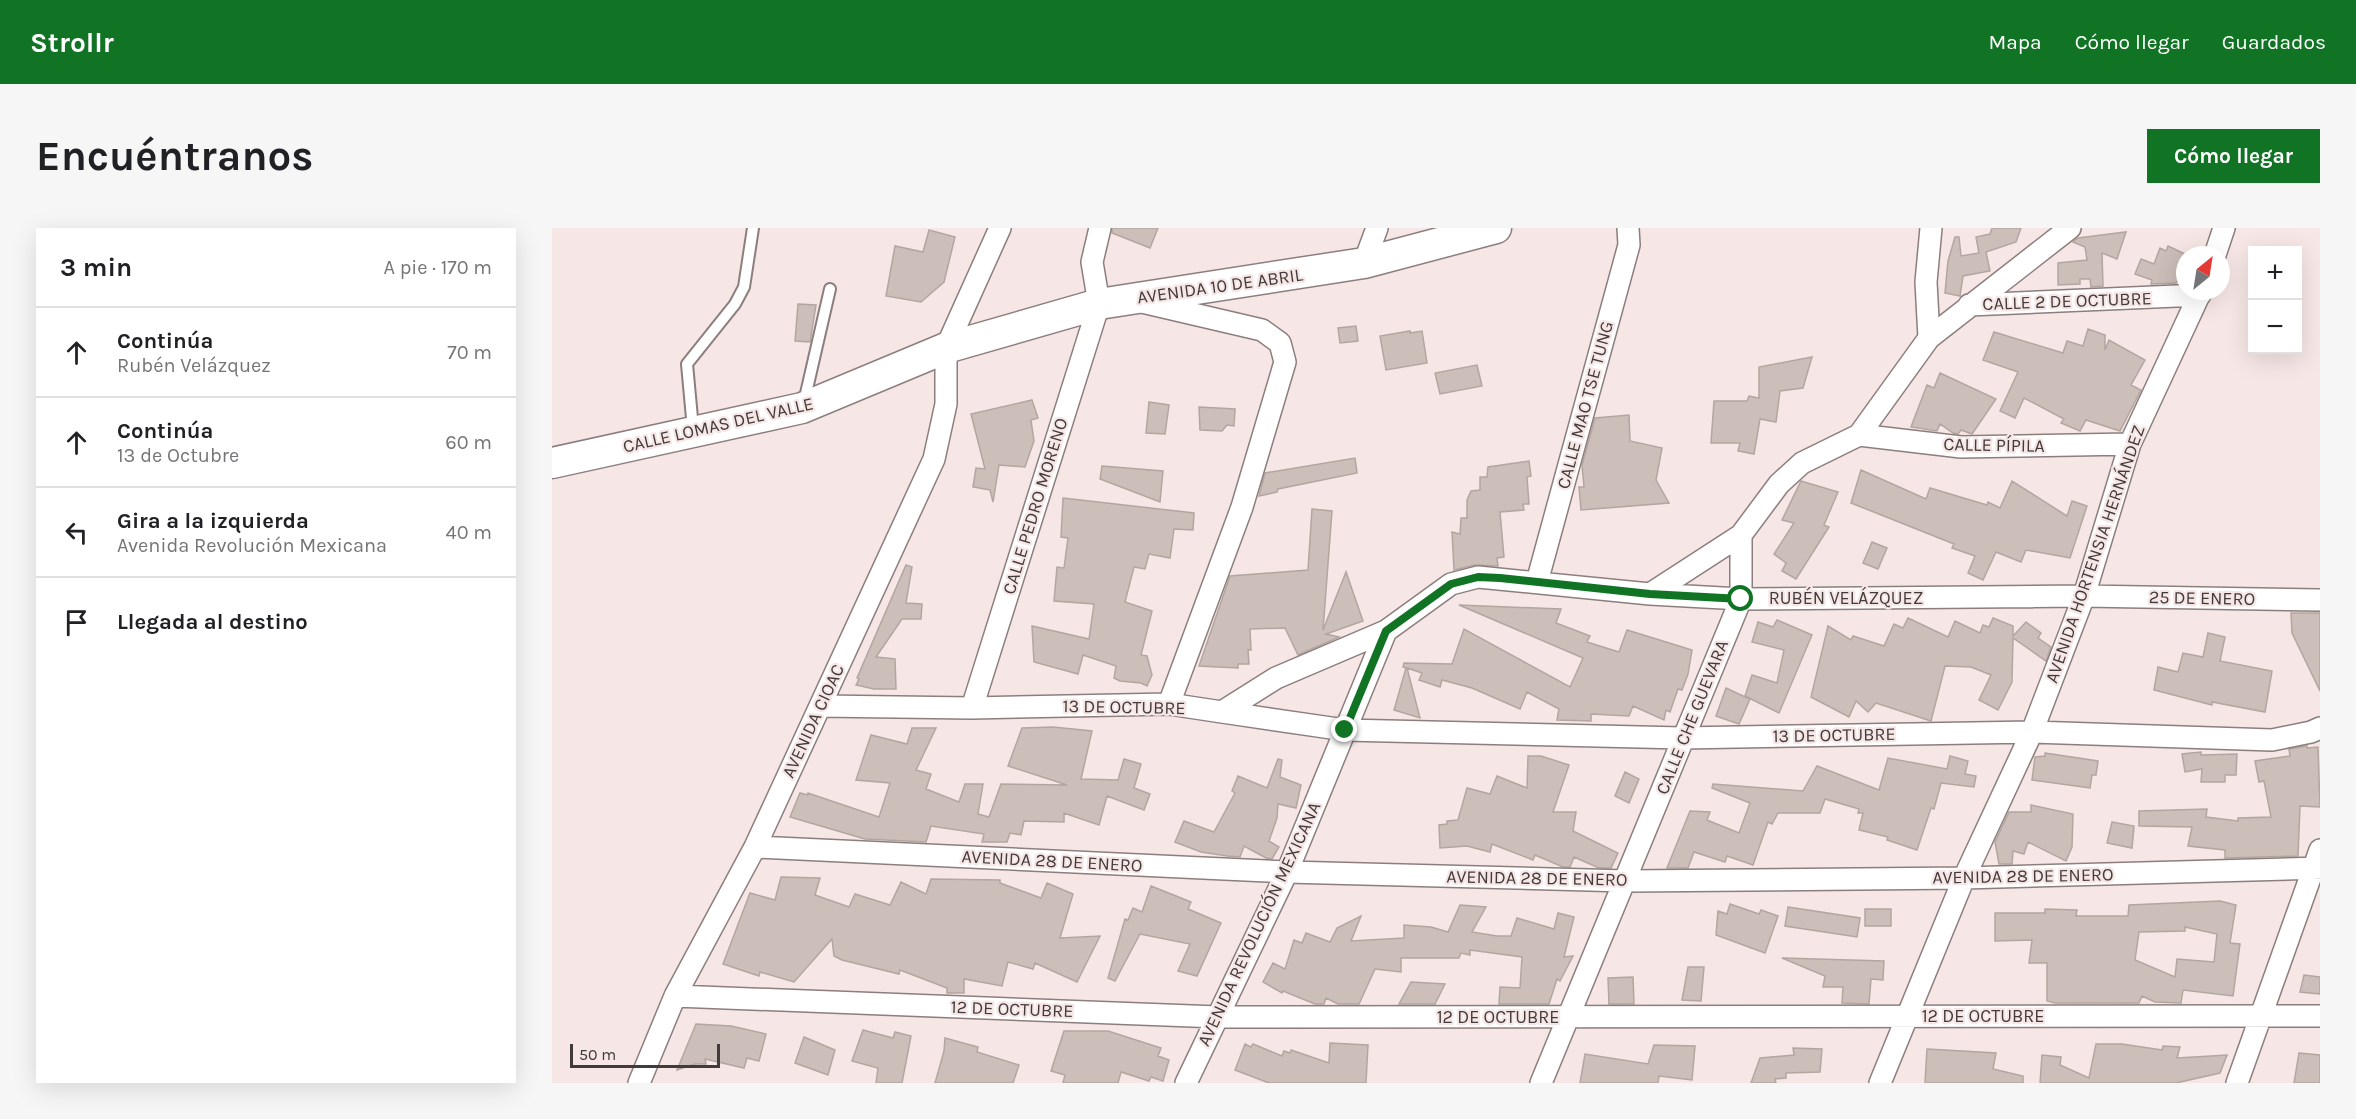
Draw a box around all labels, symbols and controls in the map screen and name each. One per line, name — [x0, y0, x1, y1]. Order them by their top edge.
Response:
text: Strollr — [30, 26, 114, 59]
text: Mapa — [1988, 30, 2042, 54]
text: Cómo llegar — [2075, 30, 2189, 54]
text: Guardados — [2222, 30, 2326, 54]
button: Cómo llegar — [2147, 129, 2320, 183]
text: Encuéntranos — [36, 131, 314, 181]
north arrow — [2176, 246, 2230, 300]
map controls — [2248, 246, 2302, 354]
button: + — [2248, 246, 2302, 300]
text: 3 min — [60, 252, 132, 283]
text: A pie · 170 m — [383, 256, 492, 279]
street label: AVENIDA 10 DE ABRIL — [1136, 263, 1305, 309]
street label: CALLE 2 DE OCTUBRE — [1982, 287, 2152, 315]
button: − — [2248, 300, 2302, 354]
street label: CALLE MAO TSE TUNG — [1552, 319, 1618, 491]
text: Continúa — [117, 328, 213, 354]
icon: ahead — [60, 336, 93, 369]
text: 70 m — [447, 341, 492, 364]
text: Rubén Velázquez — [117, 354, 271, 377]
street label: CALLE LOMAS DEL VALLE — [621, 392, 815, 458]
street label: CALLE PEDRO MORENO — [998, 415, 1072, 597]
text: Continúa — [117, 418, 213, 444]
street label: AVENIDA HORTENSIA HERNÁNDEZ — [2039, 422, 2150, 686]
icon: ahead — [60, 426, 93, 459]
text: 60 m — [445, 431, 492, 454]
street label: CALLE PÍPILA — [1943, 432, 2045, 457]
text: 13 de Octubre — [117, 444, 239, 467]
text: Gira a la izquierda — [117, 508, 309, 534]
icon: left — [60, 516, 93, 549]
text: 40 m — [446, 521, 492, 544]
text: Avenida Revolución Mexicana — [117, 534, 387, 557]
route start — [1727, 585, 1753, 611]
street label: RUBÉN VELÁZQUEZ — [1769, 586, 1923, 609]
street label: 25 DE ENERO — [2149, 586, 2255, 610]
icon: arrive — [60, 606, 93, 639]
text: Llegada al destino — [117, 609, 308, 635]
street label: CALLE CHE GUEVARA — [1651, 636, 1733, 798]
street label: AVENIDA CIOAC — [777, 661, 849, 781]
street label: 13 DE OCTUBRE — [1062, 695, 1186, 719]
route end — [1331, 716, 1357, 742]
street label: 13 DE OCTUBRE — [1772, 723, 1896, 747]
street label: AVENIDA REVOLUCIÓN MEXICANA — [1192, 798, 1325, 1050]
street label: AVENIDA 28 DE ENERO — [961, 845, 1143, 877]
street label: AVENIDA 28 DE ENERO — [1932, 863, 2114, 889]
street label: AVENIDA 28 DE ENERO — [1446, 865, 1628, 891]
street label: 12 DE OCTUBRE — [950, 996, 1074, 1022]
street label: 12 DE OCTUBRE — [1922, 1005, 2044, 1027]
street label: 12 DE OCTUBRE — [1437, 1006, 1559, 1028]
scale bar — [570, 1041, 720, 1068]
text: 50 m — [579, 1045, 616, 1064]

